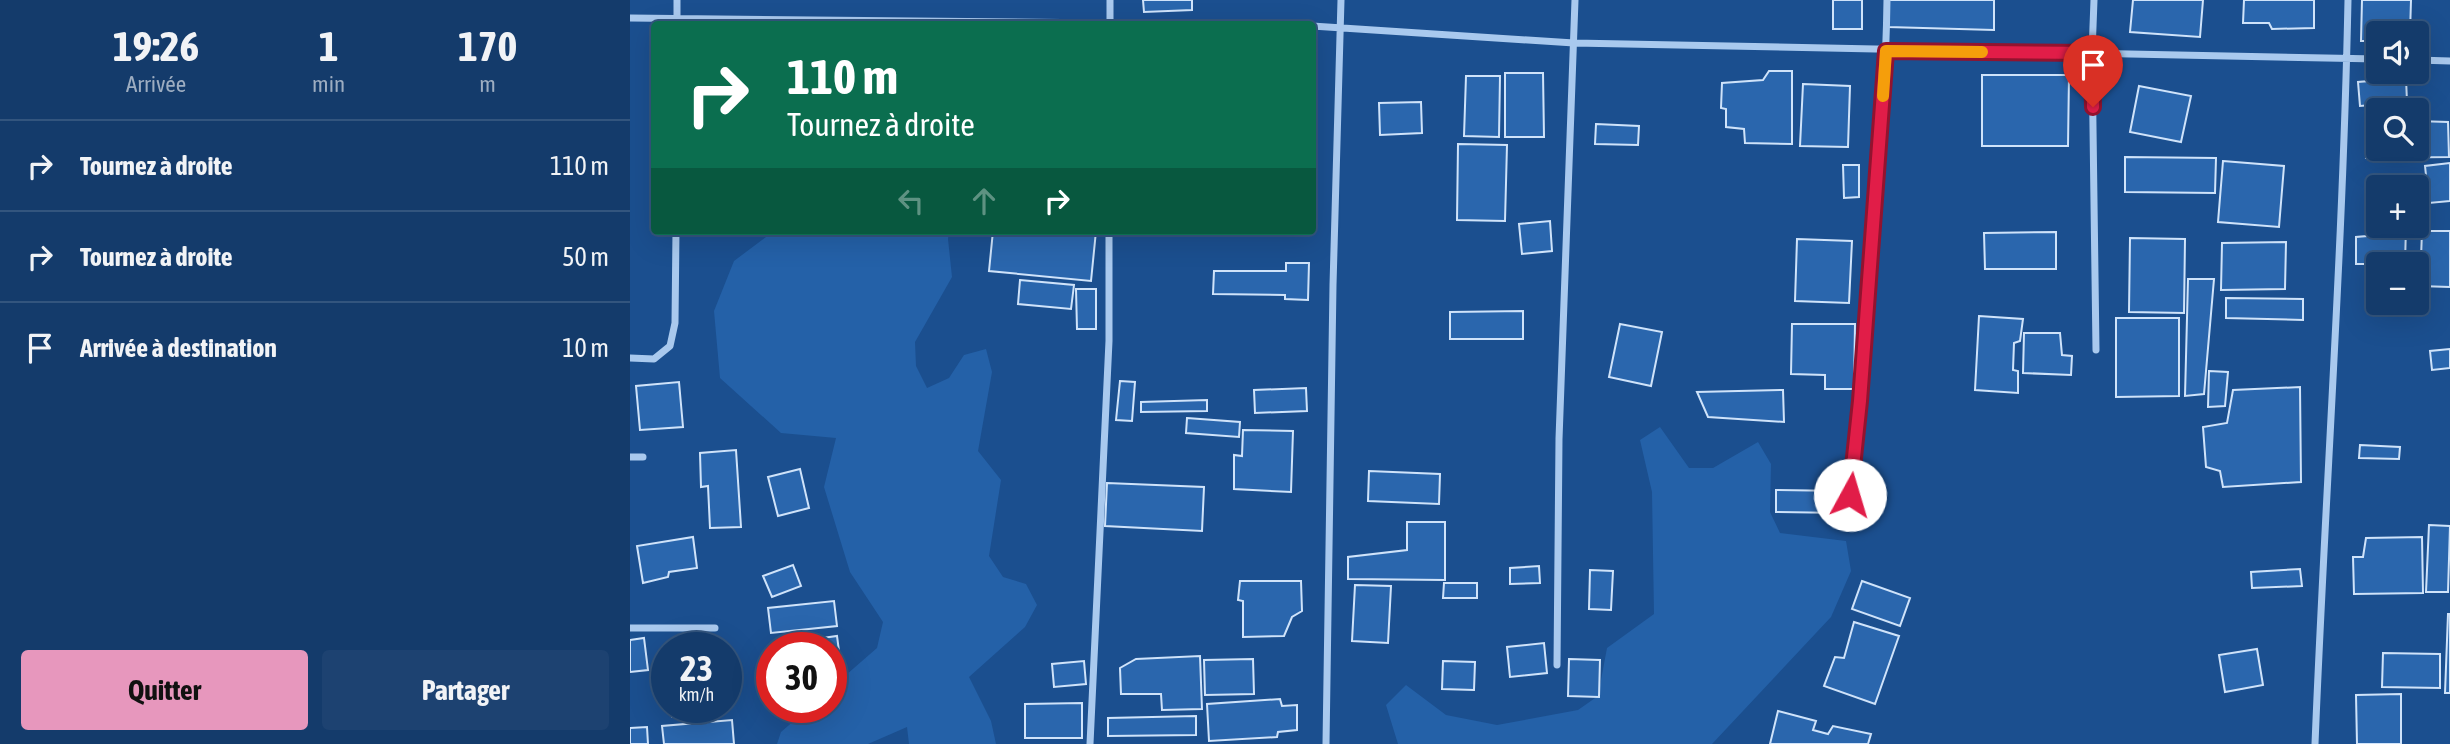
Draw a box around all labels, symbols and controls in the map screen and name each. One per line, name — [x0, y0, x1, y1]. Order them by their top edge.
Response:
map controls — [2366, 21, 2429, 315]
button: sound — [2366, 21, 2429, 84]
text: 19:26 — [113, 22, 199, 70]
text: 1 — [319, 22, 338, 70]
text: 170 — [458, 22, 517, 70]
pin — [2063, 35, 2123, 107]
icon: arrive — [2074, 46, 2112, 84]
text: 110 m — [787, 48, 898, 104]
icon: right — [672, 49, 763, 140]
text: Arrivée — [126, 71, 186, 97]
text: min — [312, 71, 345, 97]
text: m — [479, 71, 496, 97]
button: search — [2366, 98, 2429, 161]
text: Tournez à droite — [787, 106, 975, 143]
icon: right — [21, 147, 59, 185]
text: Tournez à droite — [80, 151, 233, 181]
text: 110 m — [550, 151, 609, 181]
button: + — [2366, 175, 2429, 238]
icon: left — [892, 182, 930, 220]
icon: ahead — [965, 182, 1003, 220]
icon: right — [1038, 182, 1076, 220]
icon: right — [21, 238, 59, 276]
text: Tournez à droite — [80, 242, 233, 272]
text: 50 m — [562, 242, 609, 272]
button: − — [2366, 252, 2429, 315]
icon: arrive — [21, 329, 59, 367]
text: Arrivée à destination — [80, 333, 277, 363]
text: 10 m — [562, 333, 609, 363]
position arrow — [1813, 458, 1887, 532]
speed limit sign: 30 — [756, 632, 847, 723]
text: 23 — [680, 648, 713, 688]
button: Quitter — [21, 650, 308, 730]
button: Partager — [322, 650, 609, 730]
text: km/h — [679, 684, 714, 705]

